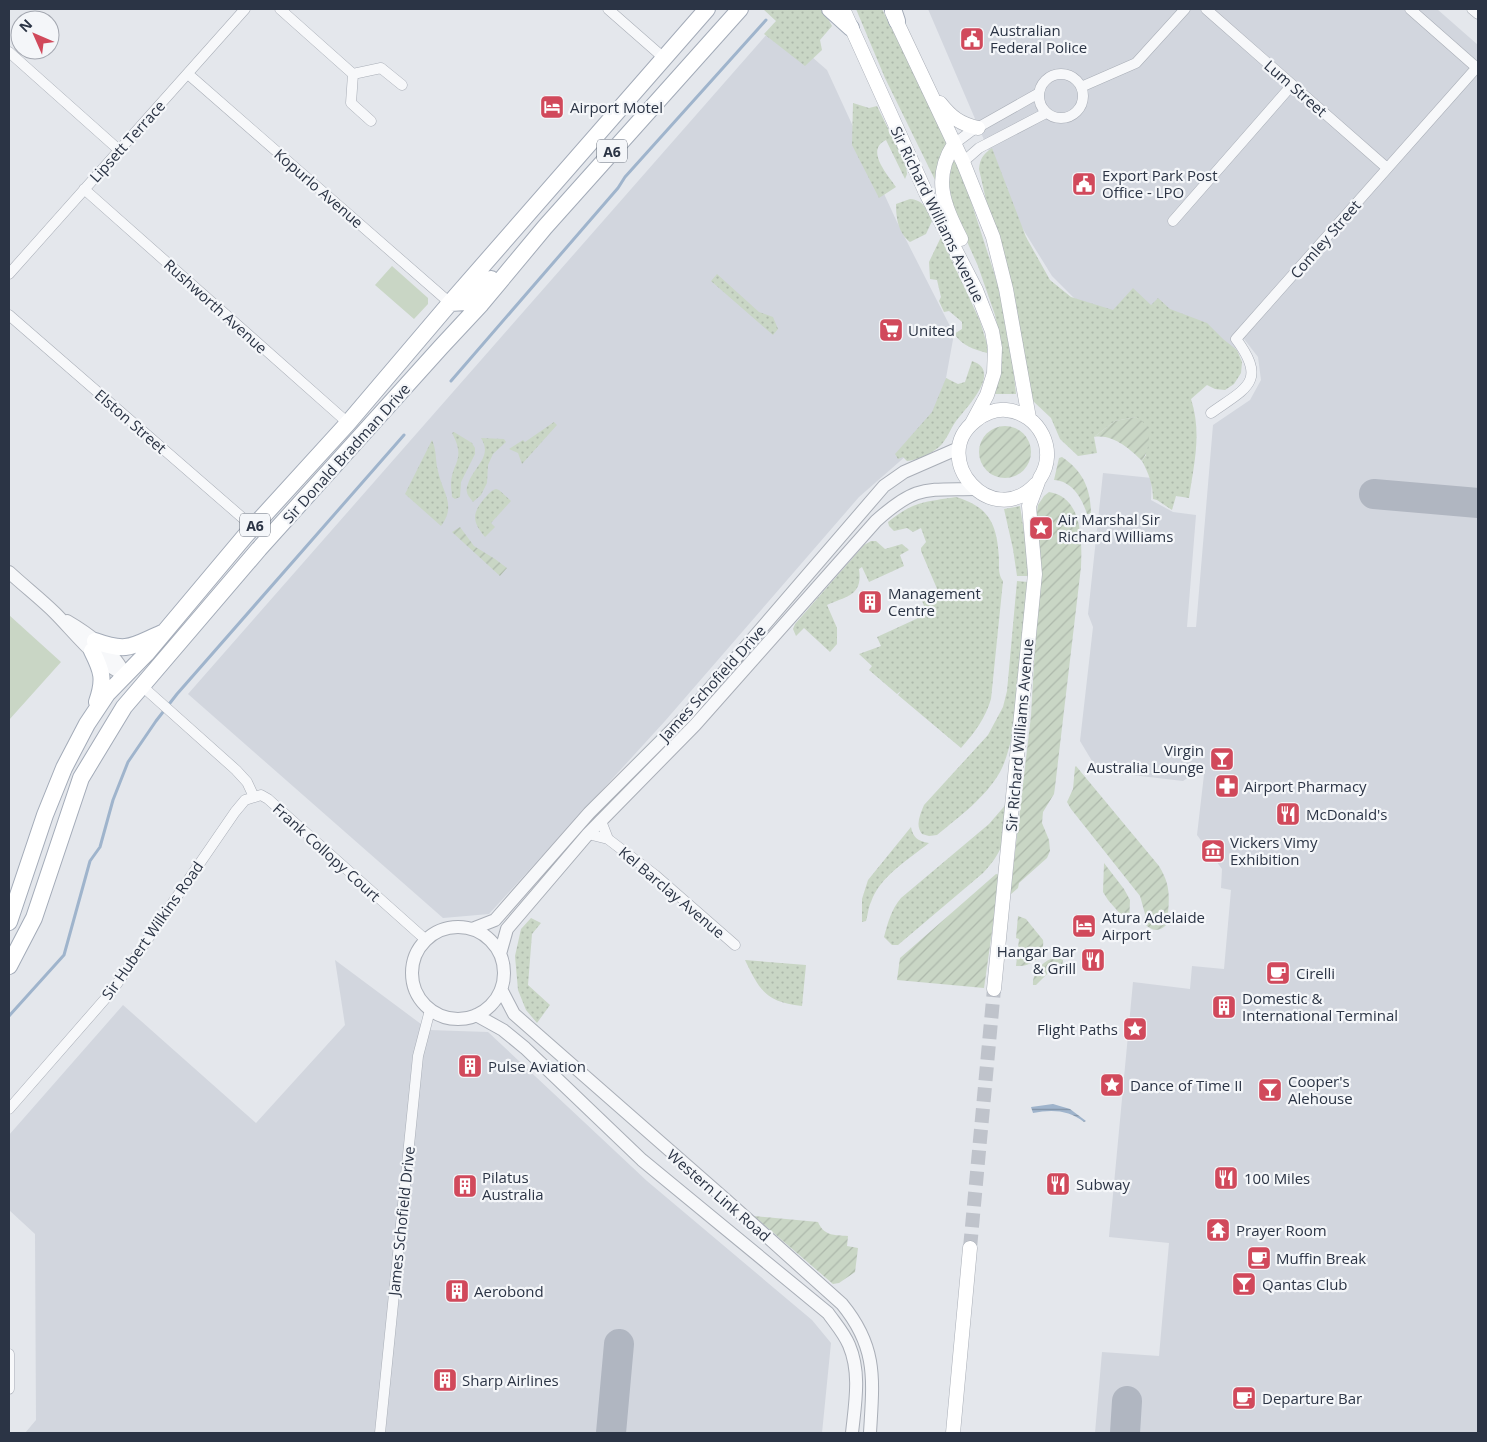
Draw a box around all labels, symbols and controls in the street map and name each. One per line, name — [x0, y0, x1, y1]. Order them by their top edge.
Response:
north arrow — [10, 10, 60, 60]
text: N — [15, 15, 36, 36]
place label: Australian Federal Police — [990, 20, 1087, 57]
public building icon: Australian Federal Police — [959, 26, 985, 52]
street label: Lum Street — [1260, 55, 1332, 121]
hotel icon: Airport Motel — [539, 94, 565, 120]
street label: Lipsett Terrace — [85, 96, 169, 186]
place label: Airport Motel — [570, 97, 663, 117]
street label: Sir Richard Williams Avenue — [887, 123, 989, 305]
road number: A6 — [597, 140, 627, 162]
street label: Kopurlo Avenue — [270, 144, 368, 232]
place label: Export Park Post Office - LPO — [1102, 165, 1218, 202]
public building icon: Export Park Post Office - LPO — [1071, 171, 1097, 197]
street label: Comley Street — [1285, 196, 1365, 282]
street label: Rushworth Avenue — [160, 254, 272, 358]
supermarket icon: United — [878, 317, 904, 343]
place label: United — [908, 320, 955, 340]
street label: Sir Donald Bradman Drive — [278, 379, 414, 527]
street label: Elston Street — [91, 384, 171, 458]
place label: Air Marshal Sir Richard Williams — [1058, 509, 1173, 546]
road number: A6 — [240, 514, 270, 536]
place icon: Air Marshal Sir Richard Williams — [1028, 515, 1054, 541]
place label: Management Centre — [888, 583, 981, 620]
building icon: Management Centre — [857, 589, 883, 615]
street label: James Schofield Drive — [653, 621, 770, 747]
street label: Sir Richard Williams Avenue — [1001, 638, 1037, 832]
place label: Virgin Australia Lounge — [1087, 740, 1204, 777]
bar icon: Virgin Australia Lounge — [1209, 746, 1235, 772]
pharmacy icon: Airport Pharmacy — [1214, 773, 1240, 799]
place label: Airport Pharmacy — [1244, 776, 1367, 796]
street label: Frank Collopy Court — [269, 798, 385, 906]
restaurant icon: McDonald's — [1275, 801, 1301, 827]
place label: McDonald's — [1306, 804, 1388, 824]
place label: Vickers Vimy Exhibition — [1230, 832, 1318, 869]
museum icon: Vickers Vimy Exhibition — [1200, 838, 1226, 864]
street label: Kel Barclay Avenue — [615, 842, 729, 942]
street label: Sir Hubert Wilkins Road — [97, 857, 207, 1003]
place label: Atura Adelaide Airport — [1102, 907, 1205, 944]
hotel icon: Atura Adelaide Airport — [1071, 913, 1097, 939]
place label: Hangar Bar & Grill — [997, 941, 1076, 978]
restaurant icon: Hangar Bar & Grill — [1080, 947, 1106, 973]
cafe icon: Cirelli — [1265, 960, 1291, 986]
place label: Cirelli — [1296, 963, 1335, 983]
place label: Domestic & International Terminal — [1242, 988, 1398, 1025]
building icon: Domestic & International Terminal — [1211, 994, 1237, 1020]
place icon: Flight Paths — [1122, 1016, 1148, 1042]
place label: Flight Paths — [1037, 1019, 1118, 1039]
building icon: Pulse Aviation — [457, 1053, 483, 1079]
place label: Pulse Aviation — [488, 1056, 586, 1076]
place label: Cooper's Alehouse — [1288, 1071, 1353, 1108]
place icon: Dance of Time II — [1099, 1072, 1125, 1098]
place label: Dance of Time II — [1130, 1075, 1243, 1095]
bar icon: Cooper's Alehouse — [1257, 1077, 1283, 1103]
street label: James Schofield Drive — [383, 1145, 419, 1299]
street label: Western Link Road — [663, 1145, 775, 1245]
restaurant icon: 100 Miles — [1213, 1165, 1239, 1191]
place label: Pilatus Australia — [482, 1167, 544, 1204]
place label: 100 Miles — [1244, 1168, 1310, 1188]
restaurant icon: Subway — [1045, 1171, 1071, 1197]
building icon: Pilatus Australia — [452, 1173, 478, 1199]
place label: Subway — [1076, 1174, 1131, 1194]
temple icon: Prayer Room — [1205, 1217, 1231, 1243]
place label: Prayer Room — [1236, 1220, 1327, 1240]
cafe icon: Muffin Break — [1246, 1245, 1272, 1271]
place label: Muffin Break — [1276, 1248, 1366, 1268]
bar icon: Qantas Club — [1231, 1271, 1257, 1297]
place label: Qantas Club — [1262, 1274, 1348, 1294]
building icon: Aerobond — [444, 1278, 470, 1304]
place label: Aerobond — [474, 1281, 544, 1301]
building icon: Sharp Airlines — [432, 1367, 458, 1393]
place label: Sharp Airlines — [462, 1370, 559, 1390]
cafe icon: Departure Bar — [1231, 1385, 1257, 1411]
place label: Departure Bar — [1262, 1388, 1362, 1408]

